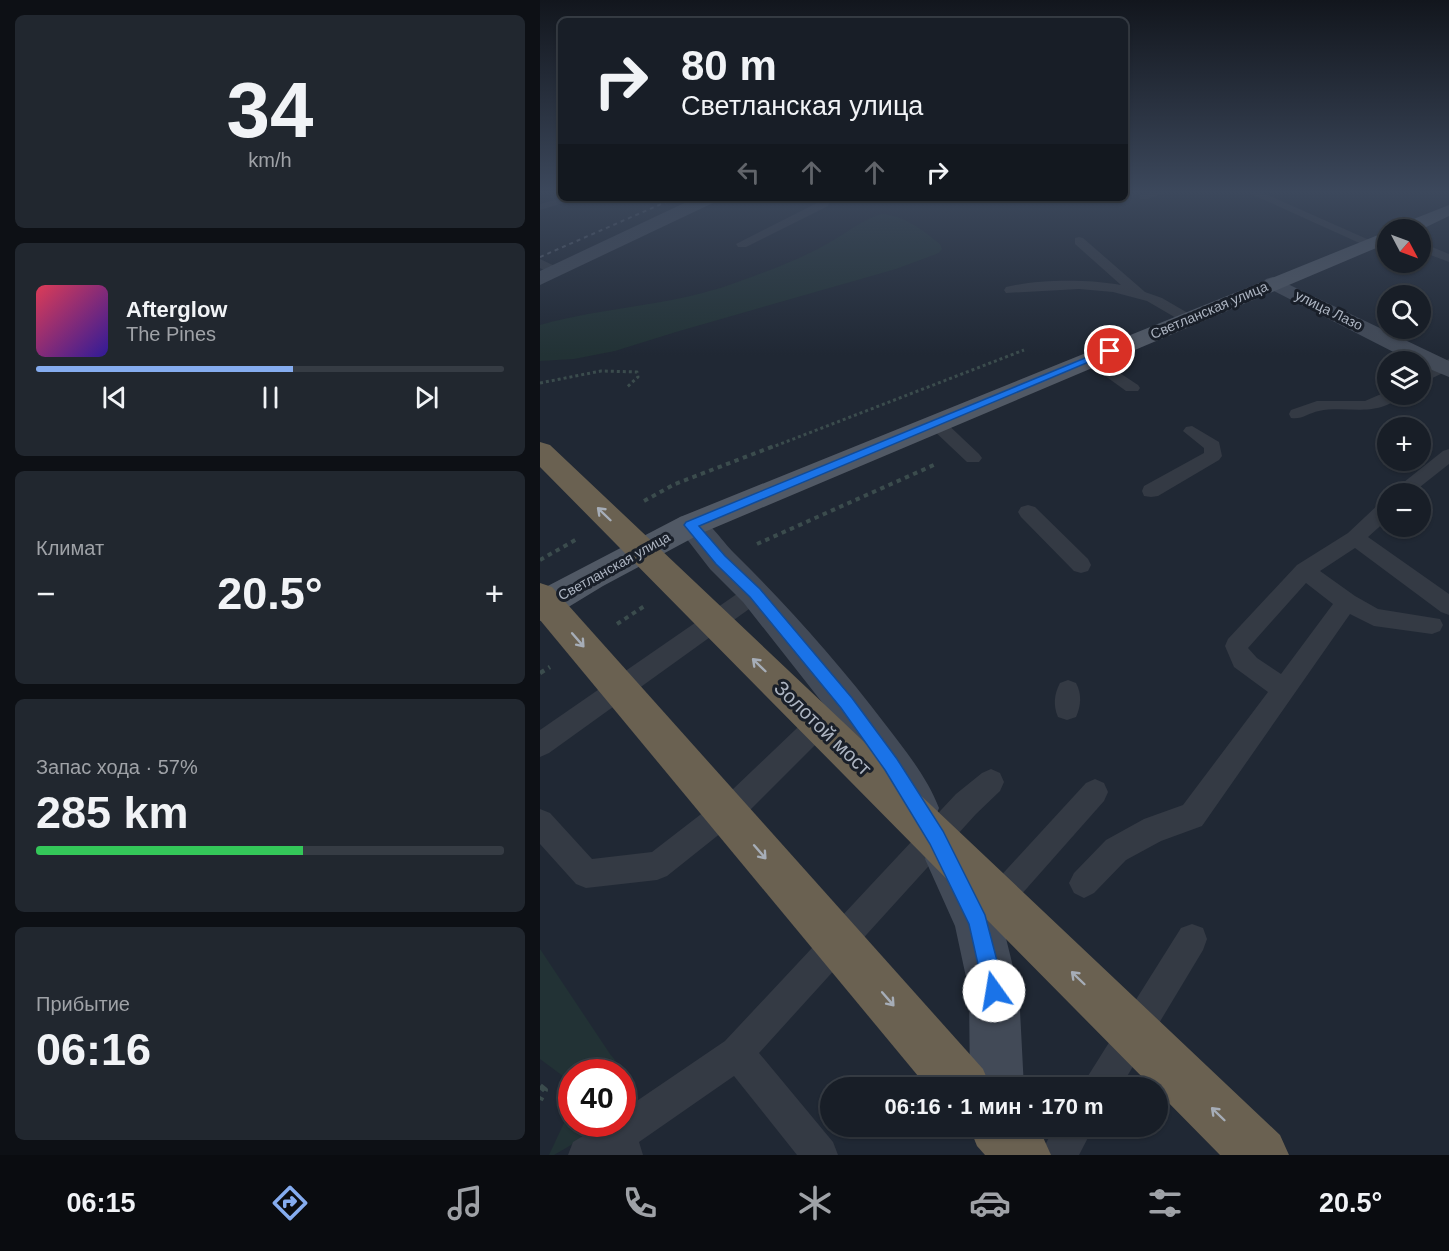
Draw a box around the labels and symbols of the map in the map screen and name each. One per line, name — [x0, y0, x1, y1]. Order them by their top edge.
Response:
north arrow — [1377, 219, 1431, 273]
street label: Светланская улица — [1148, 278, 1270, 342]
street label: улица Лазо — [1293, 287, 1366, 333]
pin — [1084, 325, 1135, 376]
one-way arrow — [597, 507, 612, 522]
street label: Светланская улица — [555, 528, 673, 603]
one-way arrow — [571, 632, 585, 647]
one-way arrow — [751, 658, 766, 673]
street label: Золотой мост — [770, 676, 876, 780]
one-way arrow — [753, 843, 767, 859]
position arrow — [962, 959, 1026, 1023]
one-way arrow — [1071, 970, 1086, 985]
one-way arrow — [881, 991, 895, 1006]
speed limit sign: 40 — [558, 1059, 636, 1137]
one-way arrow — [1210, 1107, 1225, 1121]

